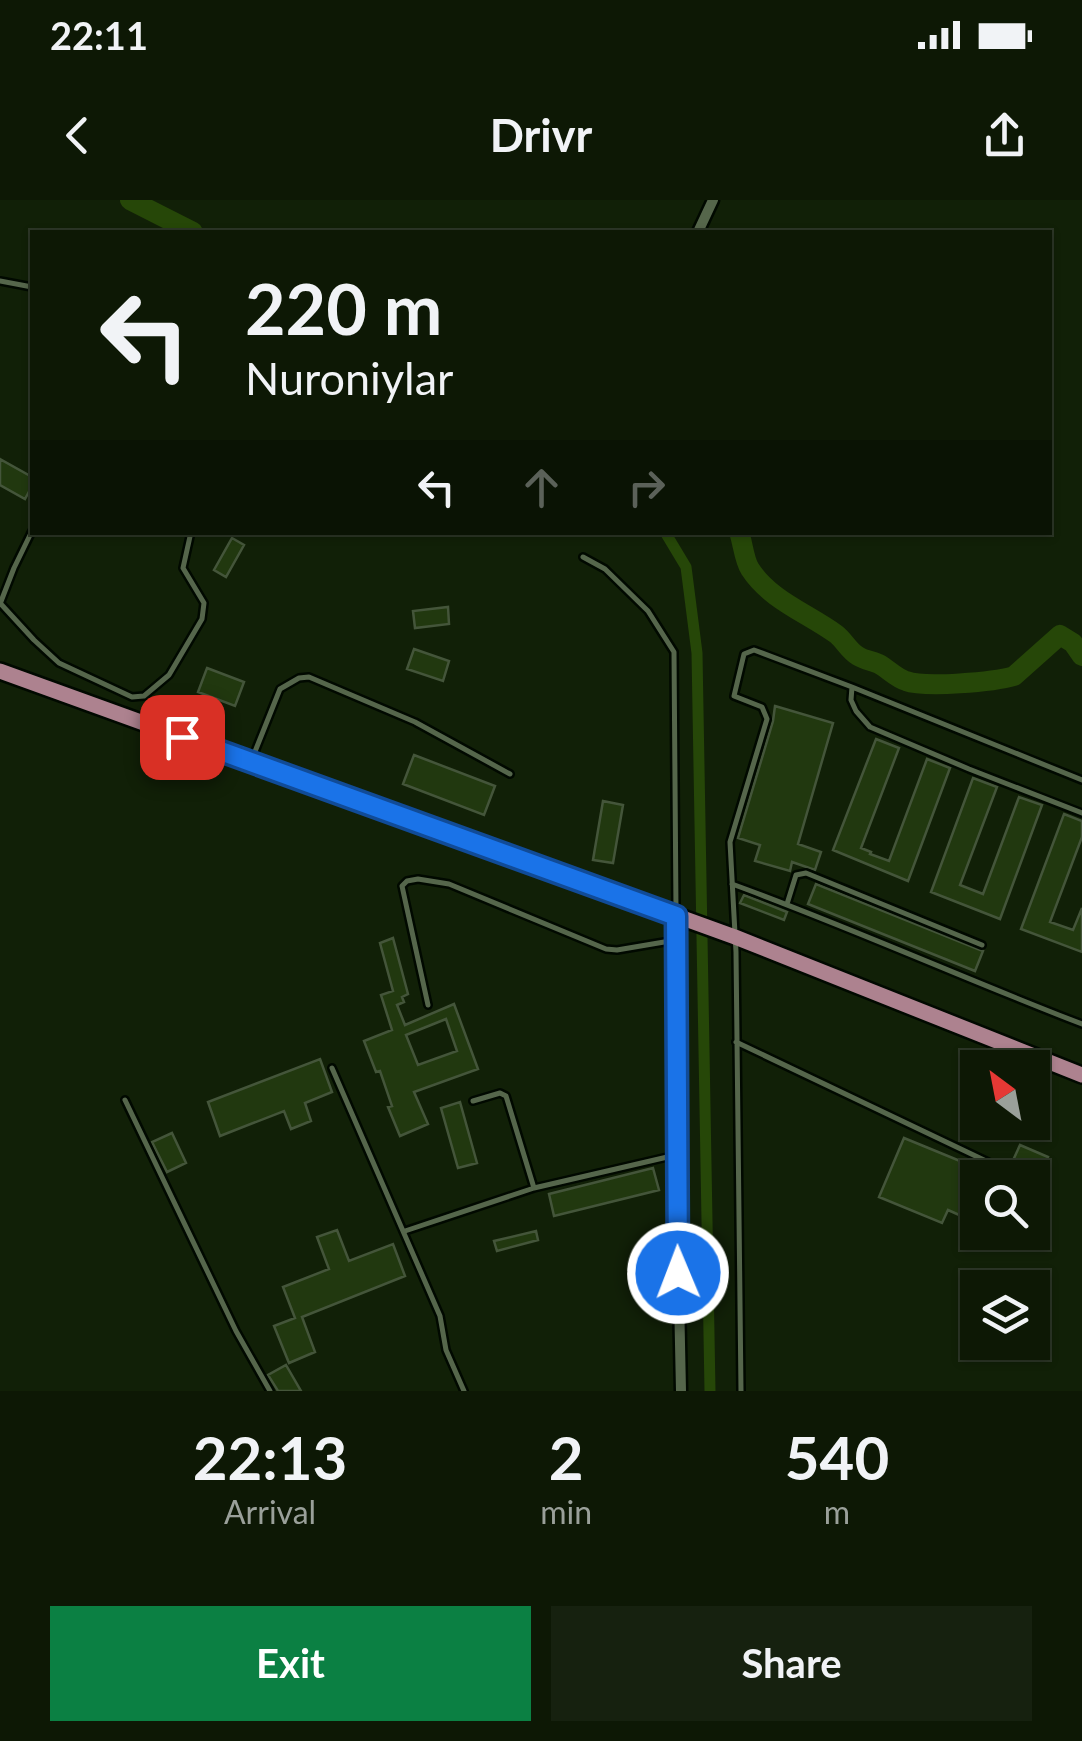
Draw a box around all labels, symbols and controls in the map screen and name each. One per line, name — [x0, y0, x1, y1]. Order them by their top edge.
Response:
text: 22:11 — [50, 12, 148, 58]
icon: back — [50, 108, 105, 163]
text: Drivr — [490, 108, 592, 162]
icon: share — [977, 108, 1032, 163]
text: 220 m — [245, 266, 442, 350]
icon: left — [80, 270, 210, 400]
text: Nuroniylar — [245, 351, 454, 405]
icon: left — [409, 460, 464, 515]
icon: ahead — [514, 460, 569, 515]
icon: right — [619, 460, 674, 515]
pin — [140, 695, 225, 780]
icon: arrive — [155, 710, 210, 765]
north arrow — [960, 1050, 1050, 1140]
map controls — [960, 1050, 1050, 1360]
button: search — [960, 1160, 1050, 1250]
position arrow — [626, 1221, 730, 1325]
button: layers — [960, 1270, 1050, 1360]
text: 22:13 — [193, 1421, 347, 1493]
text: 2 — [549, 1421, 584, 1493]
text: 540 — [785, 1421, 889, 1493]
text: Arrival — [224, 1492, 316, 1531]
text: min — [540, 1492, 592, 1531]
text: m — [824, 1492, 850, 1531]
button: Exit — [50, 1606, 531, 1721]
button: Share — [551, 1606, 1032, 1721]

